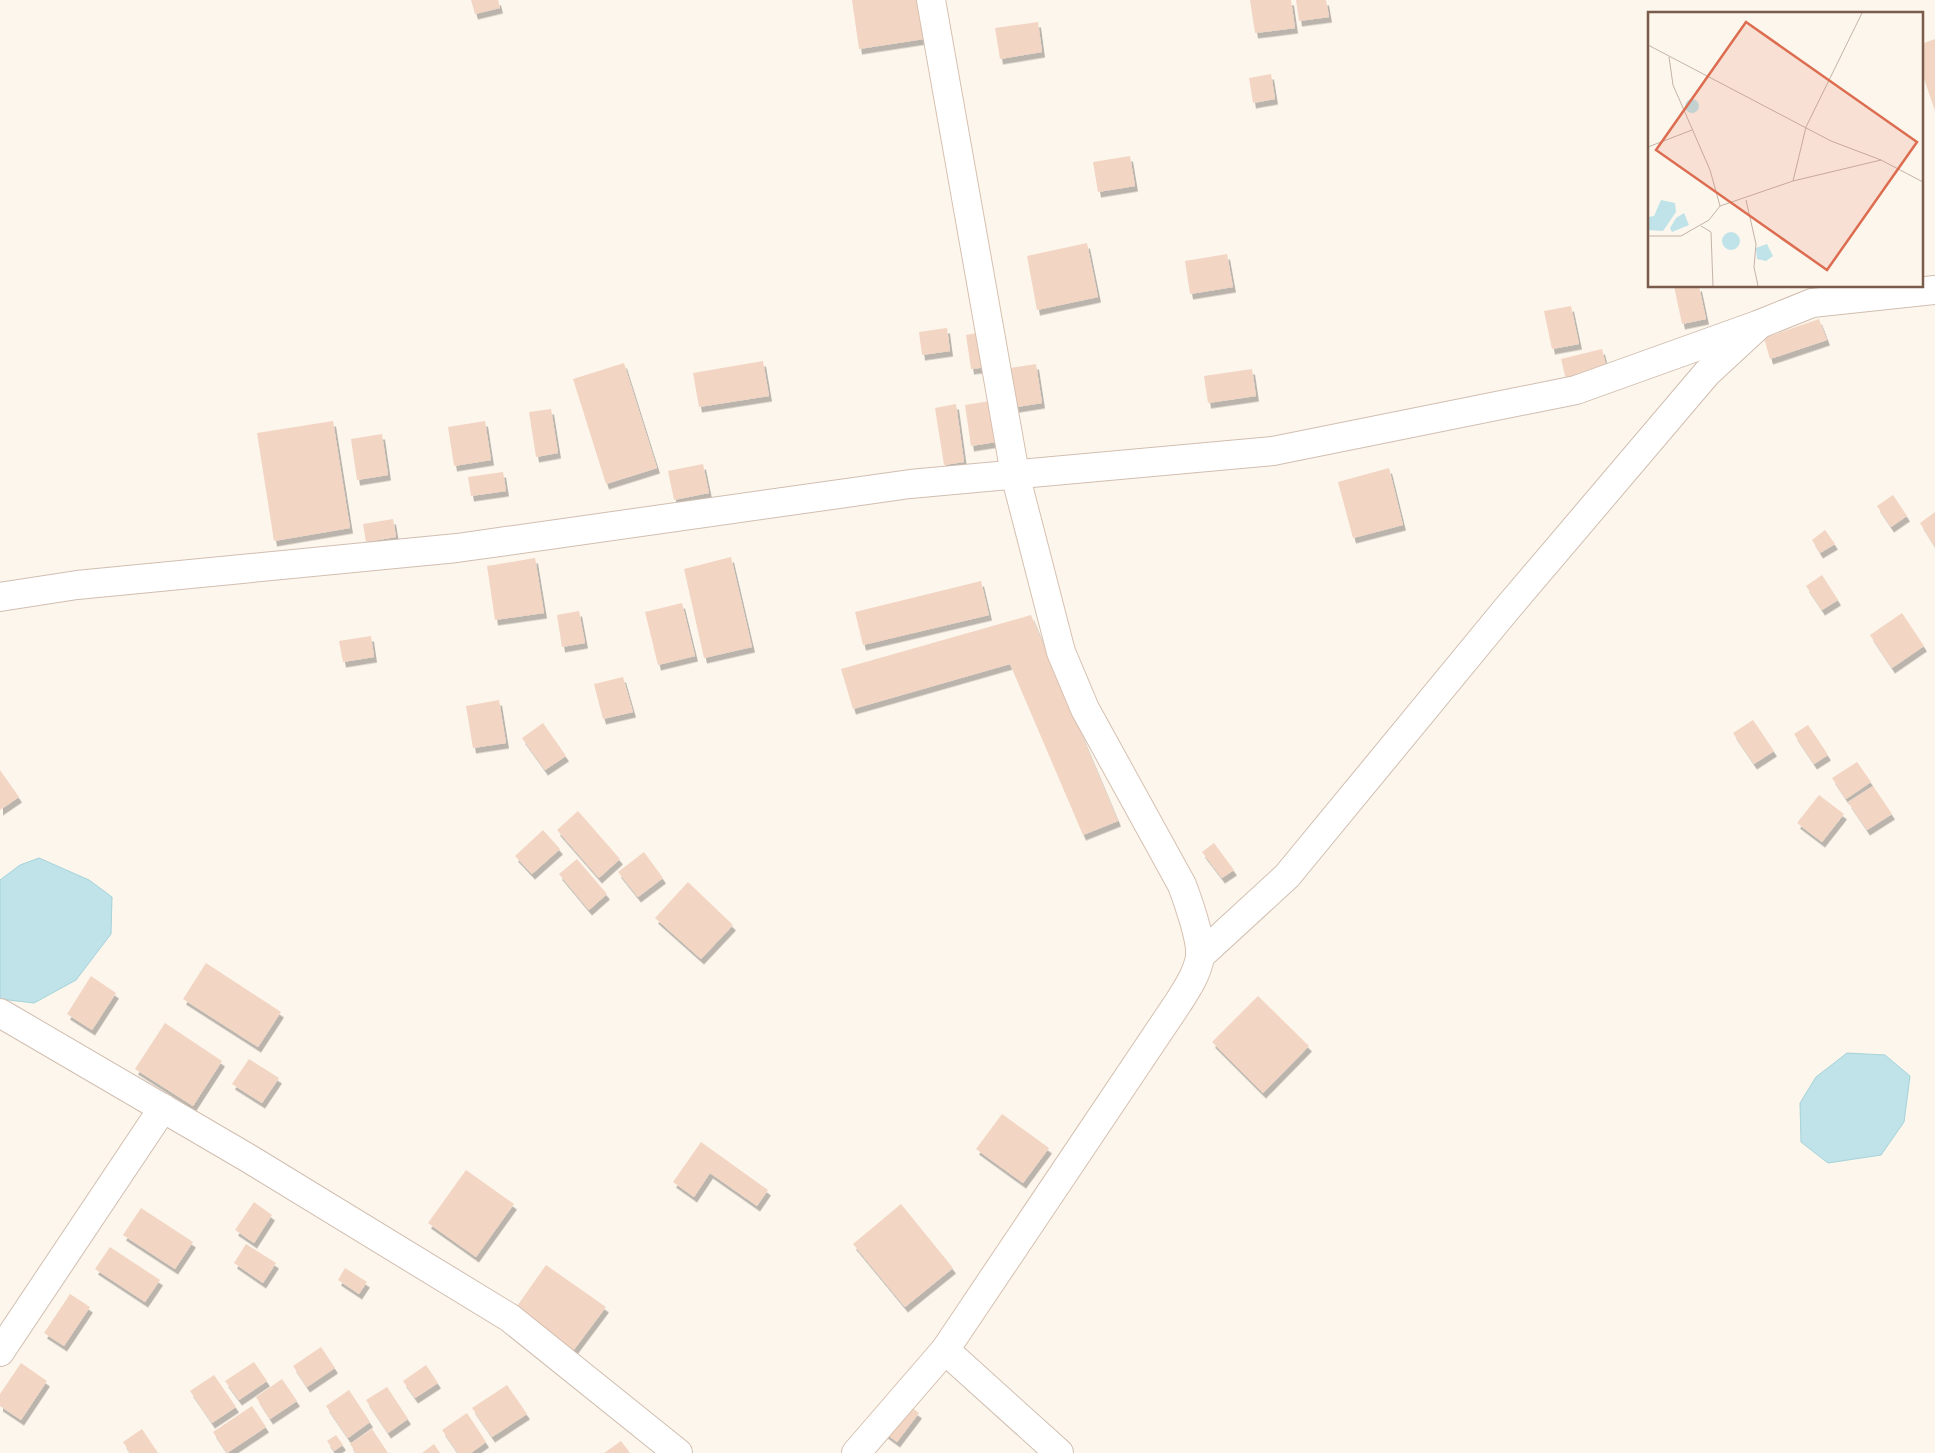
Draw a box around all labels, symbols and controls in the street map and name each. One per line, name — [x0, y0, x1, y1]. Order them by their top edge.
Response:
inset map — [1648, 12, 1922, 288]

